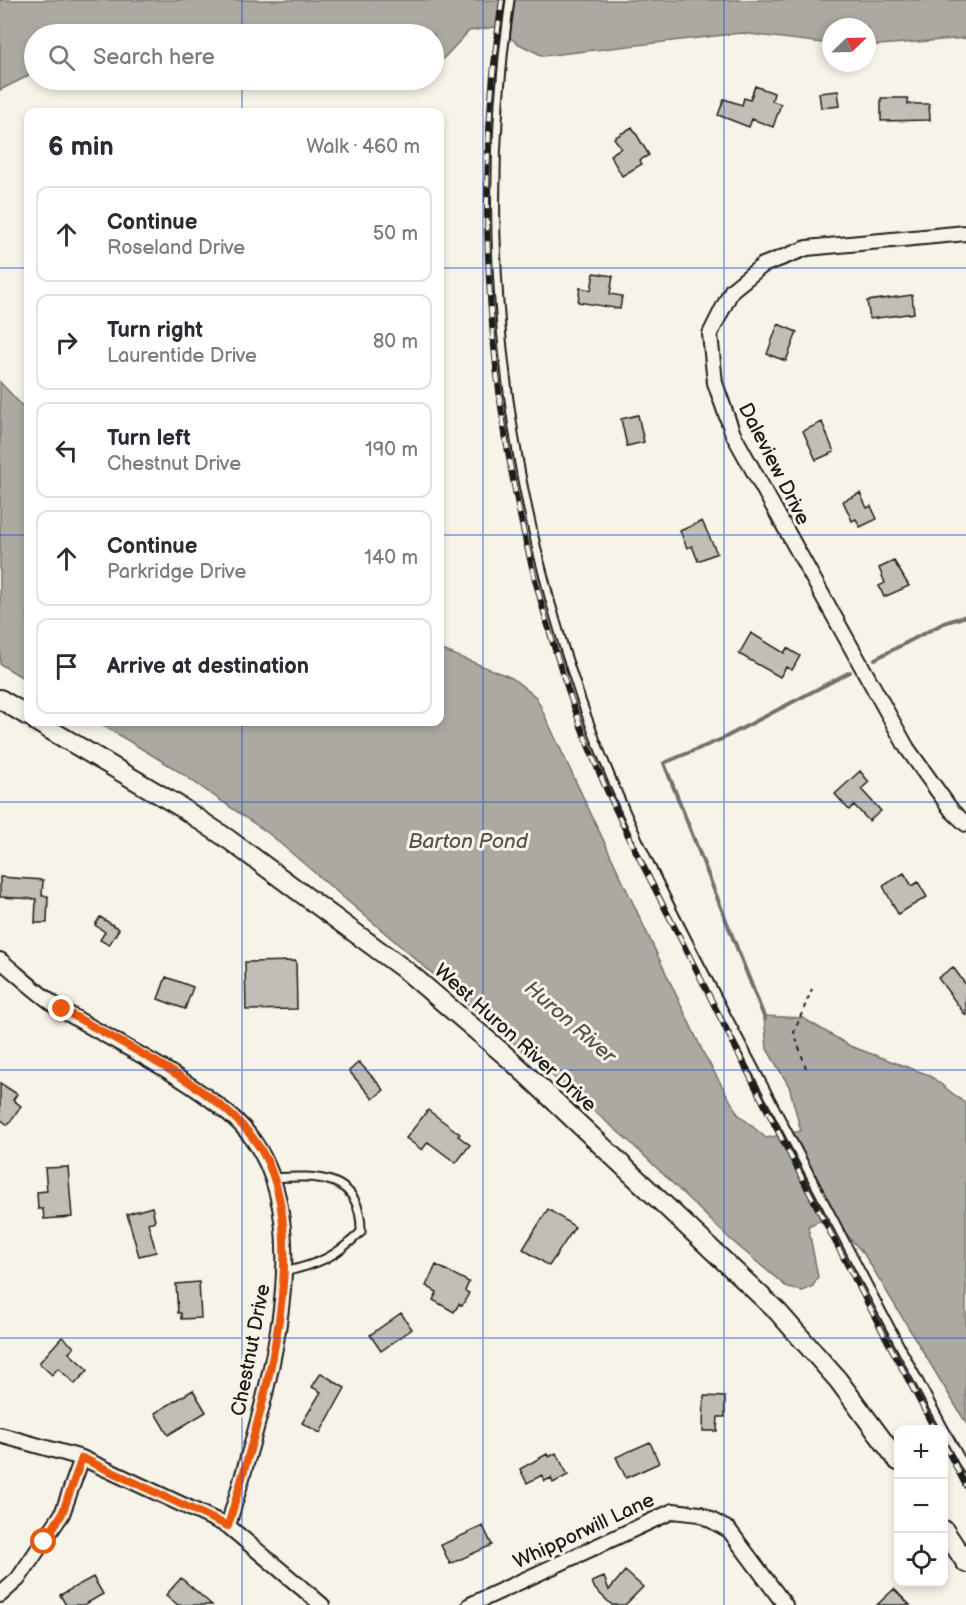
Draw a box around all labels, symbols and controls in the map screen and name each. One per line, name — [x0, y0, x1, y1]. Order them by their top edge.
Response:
north arrow — [822, 18, 876, 72]
search box — [24, 24, 444, 90]
icon: search — [45, 41, 78, 74]
text: Search here — [93, 44, 215, 71]
text: 6 min — [48, 132, 114, 163]
text: Walk · 460 m — [306, 135, 420, 159]
text: Continue — [107, 209, 197, 236]
icon: ahead — [50, 218, 83, 251]
text: 50 m — [373, 222, 418, 246]
text: Roseland Drive — [107, 236, 245, 260]
text: Turn right — [107, 317, 203, 344]
icon: right — [50, 326, 83, 359]
text: 80 m — [373, 330, 418, 354]
text: Laurentide Drive — [107, 344, 257, 368]
street label: Daleview Drive — [733, 399, 815, 529]
text: Turn left — [107, 425, 191, 452]
icon: left — [50, 434, 83, 467]
text: 190 m — [365, 438, 418, 462]
text: Chestnut Drive — [107, 452, 241, 476]
text: Continue — [107, 533, 197, 560]
icon: ahead — [50, 542, 83, 575]
text: 140 m — [364, 546, 418, 570]
text: Parkridge Drive — [107, 560, 246, 584]
icon: arrive — [50, 650, 83, 683]
text: Arrive at destination — [107, 653, 309, 680]
water label: Barton Pond — [408, 829, 529, 854]
street label: West Huron River Drive — [429, 959, 601, 1117]
water label: Huron River — [519, 976, 622, 1069]
route end — [48, 995, 74, 1021]
street label: Chestnut Drive — [226, 1282, 276, 1418]
map controls — [894, 1425, 948, 1587]
button: + — [894, 1425, 948, 1479]
button: − — [894, 1479, 948, 1533]
street label: Whipporwill Lane — [510, 1488, 658, 1574]
route start — [30, 1528, 56, 1554]
button: locate — [894, 1533, 948, 1587]

